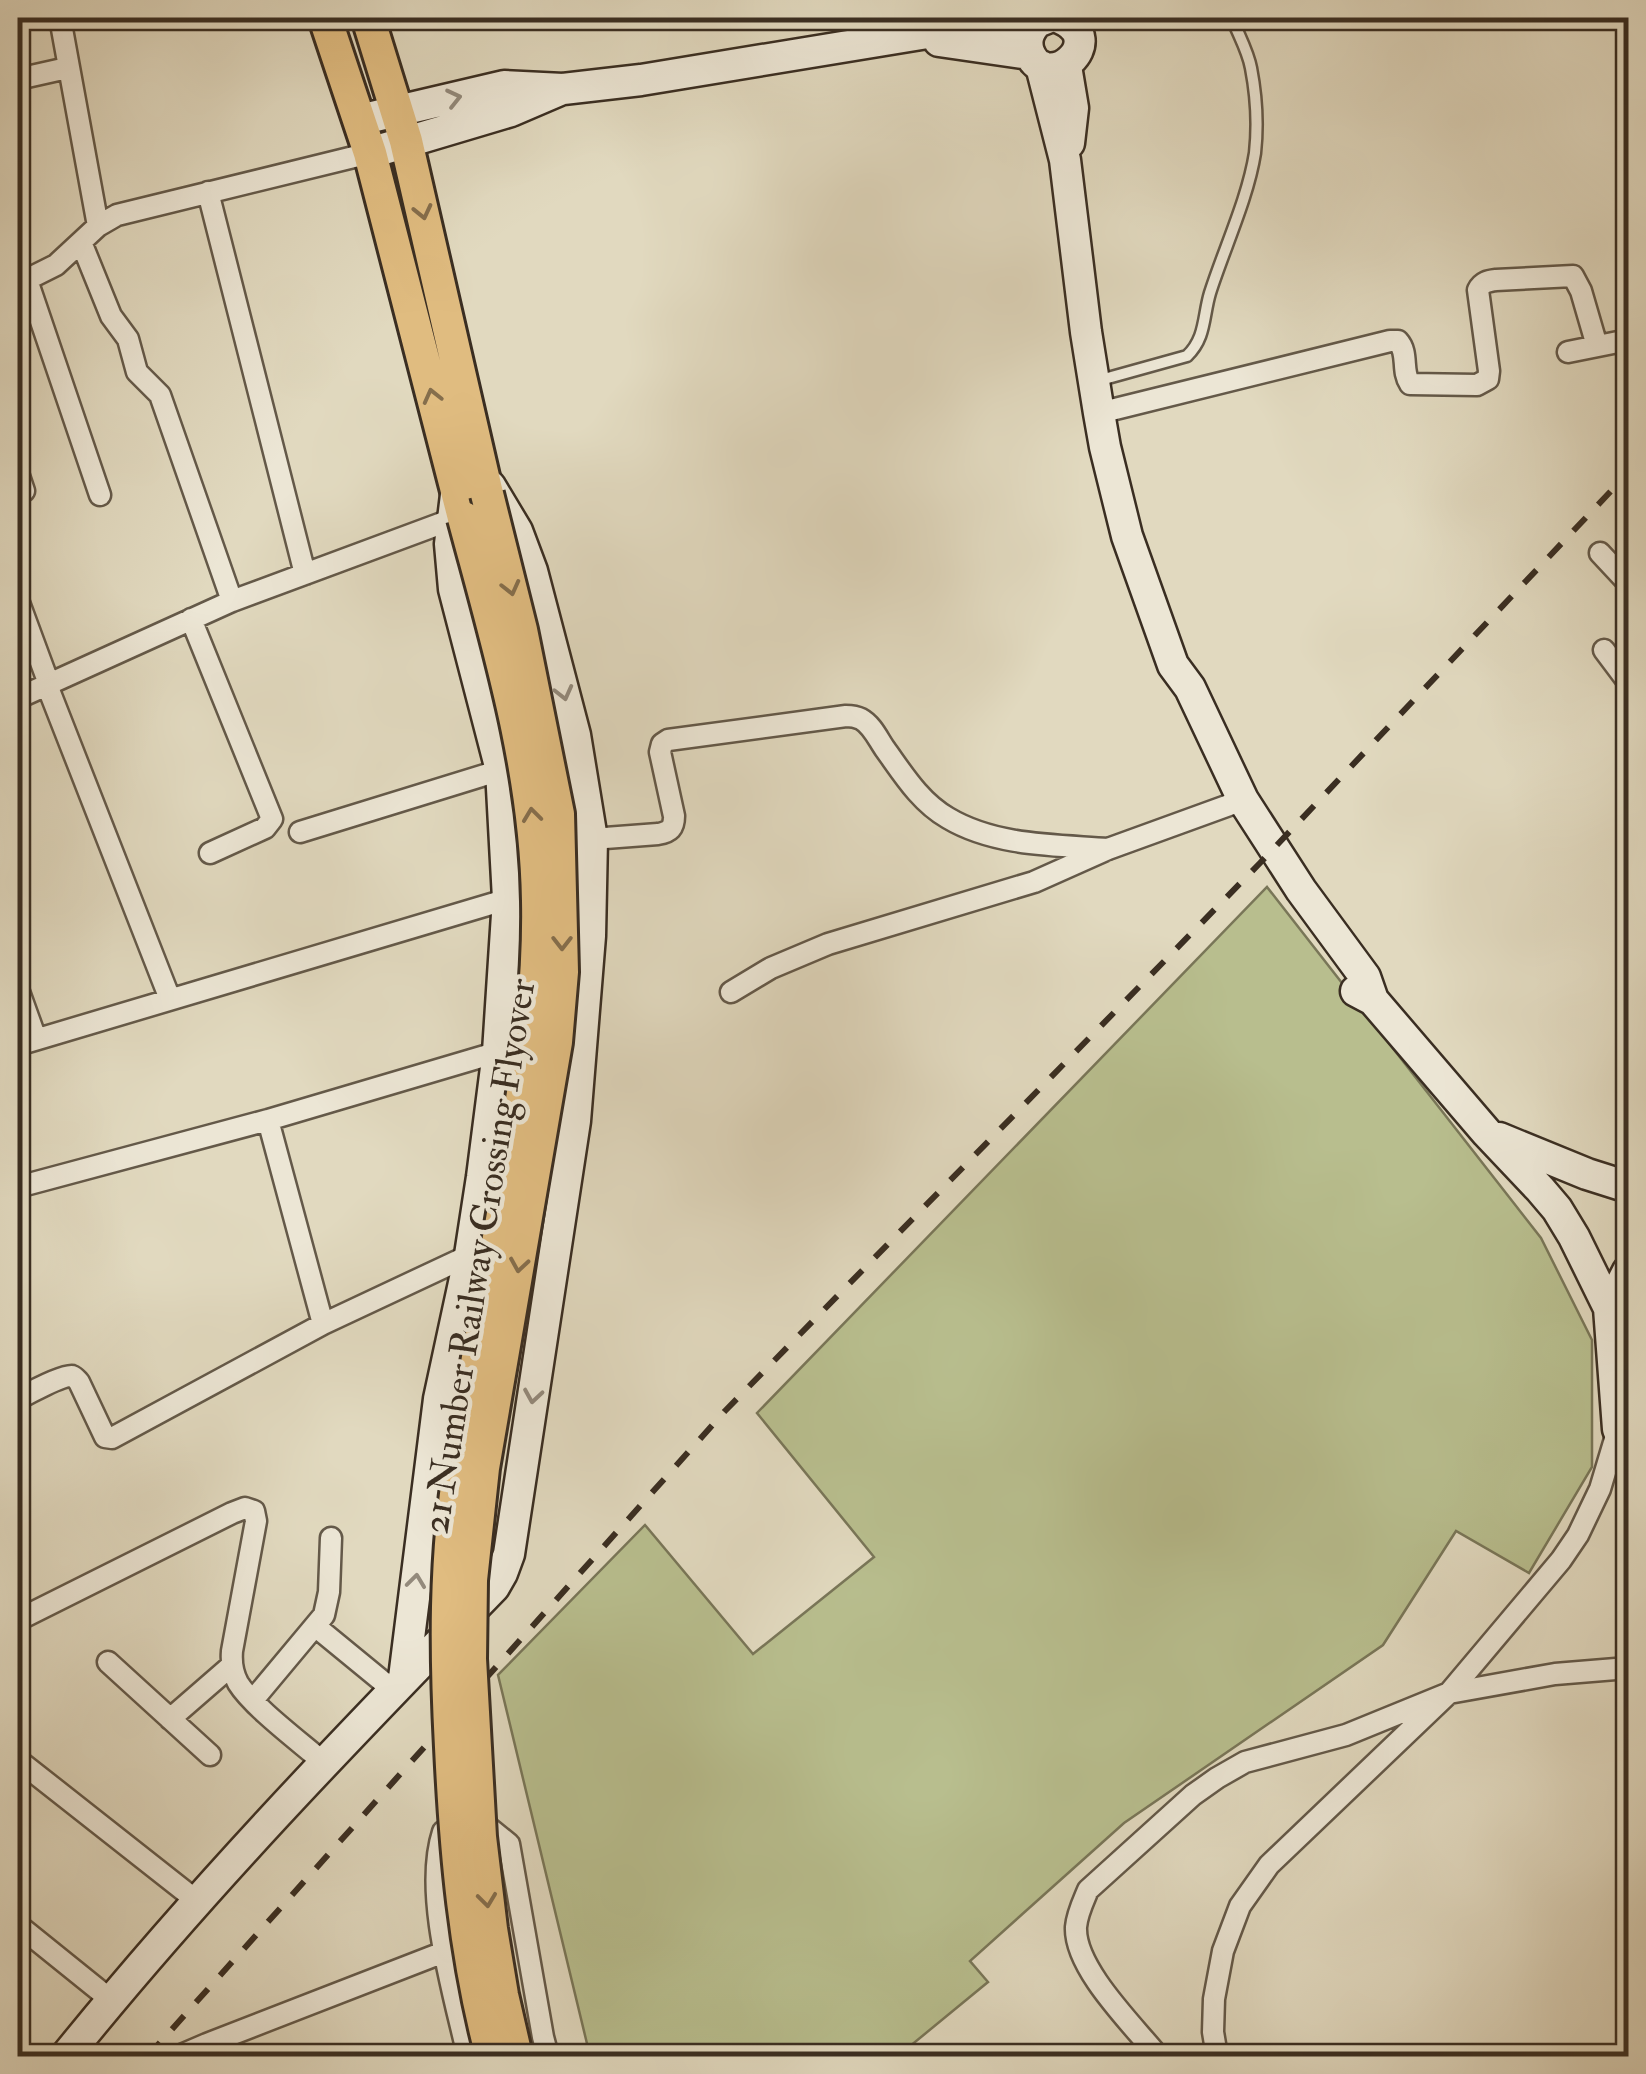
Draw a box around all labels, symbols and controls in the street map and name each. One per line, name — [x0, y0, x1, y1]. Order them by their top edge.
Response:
one-way arrow — [445, 89, 462, 110]
one-way arrow — [411, 203, 432, 220]
one-way arrow — [423, 388, 444, 405]
one-way arrow — [499, 579, 520, 596]
one-way arrow — [552, 684, 573, 701]
one-way arrow — [522, 806, 543, 822]
one-way arrow — [551, 936, 573, 952]
street label: 21 Number Railway Crossing Flyover — [411, 975, 547, 1537]
one-way arrow — [509, 1257, 530, 1273]
one-way arrow — [524, 1388, 545, 1404]
one-way arrow — [405, 1573, 426, 1589]
one-way arrow — [476, 1892, 497, 1909]

